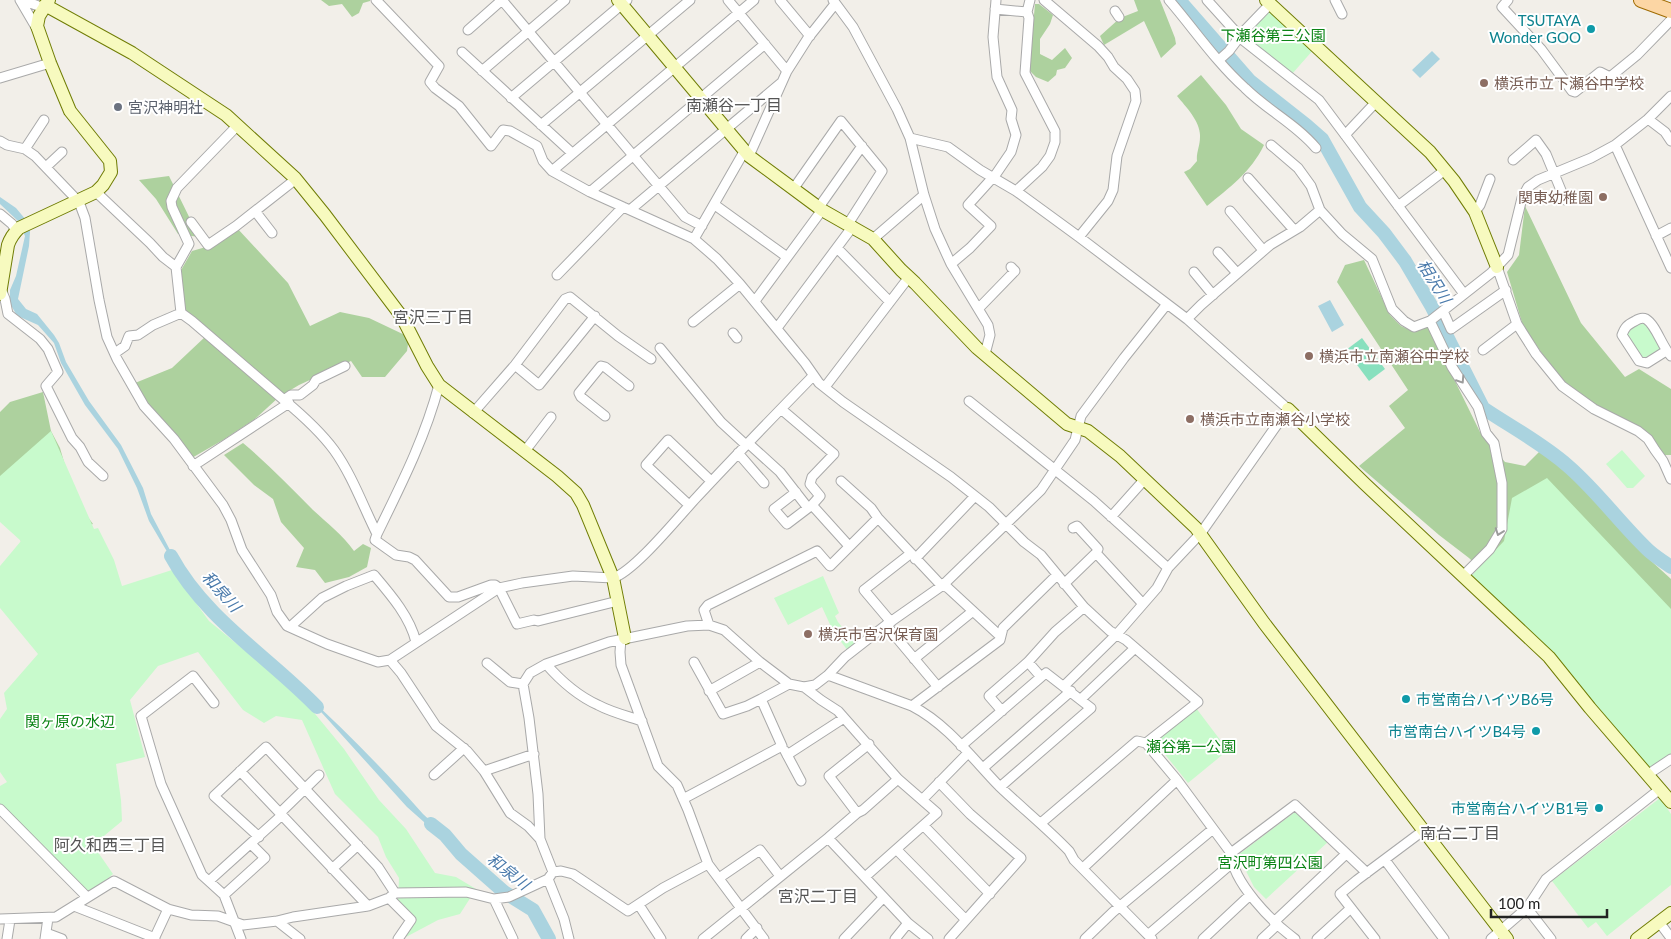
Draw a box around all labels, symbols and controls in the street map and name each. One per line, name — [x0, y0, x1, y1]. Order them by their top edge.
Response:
place label: TSUTAYA Wonder GOO — [1489, 11, 1582, 46]
marker: TSUTAYA Wonder GOO — [1585, 23, 1597, 35]
park label: 下瀬谷第三公園 — [1220, 26, 1326, 44]
place label: 横浜市立下瀬谷中学校 — [1494, 74, 1644, 92]
marker: 横浜市立下瀬谷中学校 — [1478, 77, 1490, 89]
district label: 南瀬谷一丁目 — [686, 95, 782, 114]
place label: 宮沢神明社 — [128, 98, 203, 116]
marker: 宮沢神明社 — [112, 101, 124, 113]
place label: 関東幼稚園 — [1518, 188, 1593, 206]
marker: 関東幼稚園 — [1597, 191, 1609, 203]
water label: 相沢川 — [1414, 256, 1457, 308]
district label: 宮沢三丁目 — [393, 307, 473, 326]
place label: 横浜市立南瀬谷中学校 — [1319, 347, 1469, 365]
marker: 横浜市立南瀬谷中学校 — [1303, 350, 1315, 362]
one-way arrow — [1454, 375, 1464, 384]
place label: 横浜市立南瀬谷小学校 — [1200, 410, 1350, 428]
marker: 横浜市立南瀬谷小学校 — [1184, 413, 1196, 425]
one-way arrow — [1495, 527, 1505, 536]
water label: 和泉川 — [199, 567, 246, 617]
place label: 横浜市宮沢保育園 — [818, 625, 938, 643]
marker: 横浜市宮沢保育園 — [802, 628, 814, 640]
place label: 市営南台ハイツB6号 — [1416, 690, 1554, 708]
marker: 市営南台ハイツB6号 — [1400, 693, 1412, 705]
park label: 関ヶ原の水辺 — [25, 712, 115, 730]
place label: 市営南台ハイツB4号 — [1388, 722, 1526, 740]
marker: 市営南台ハイツB4号 — [1530, 725, 1542, 737]
park label: 瀬谷第一公園 — [1146, 737, 1236, 755]
place label: 市営南台ハイツB1号 — [1451, 799, 1589, 817]
marker: 市営南台ハイツB1号 — [1593, 802, 1605, 814]
district label: 南台二丁目 — [1420, 823, 1500, 842]
district label: 阿久和西三丁目 — [54, 835, 166, 854]
water label: 和泉川 — [484, 849, 535, 894]
park label: 宮沢町第四公園 — [1217, 853, 1323, 871]
district label: 宮沢二丁目 — [778, 886, 858, 905]
scale bar — [1491, 886, 1607, 918]
text: 100 m — [1498, 894, 1540, 912]

